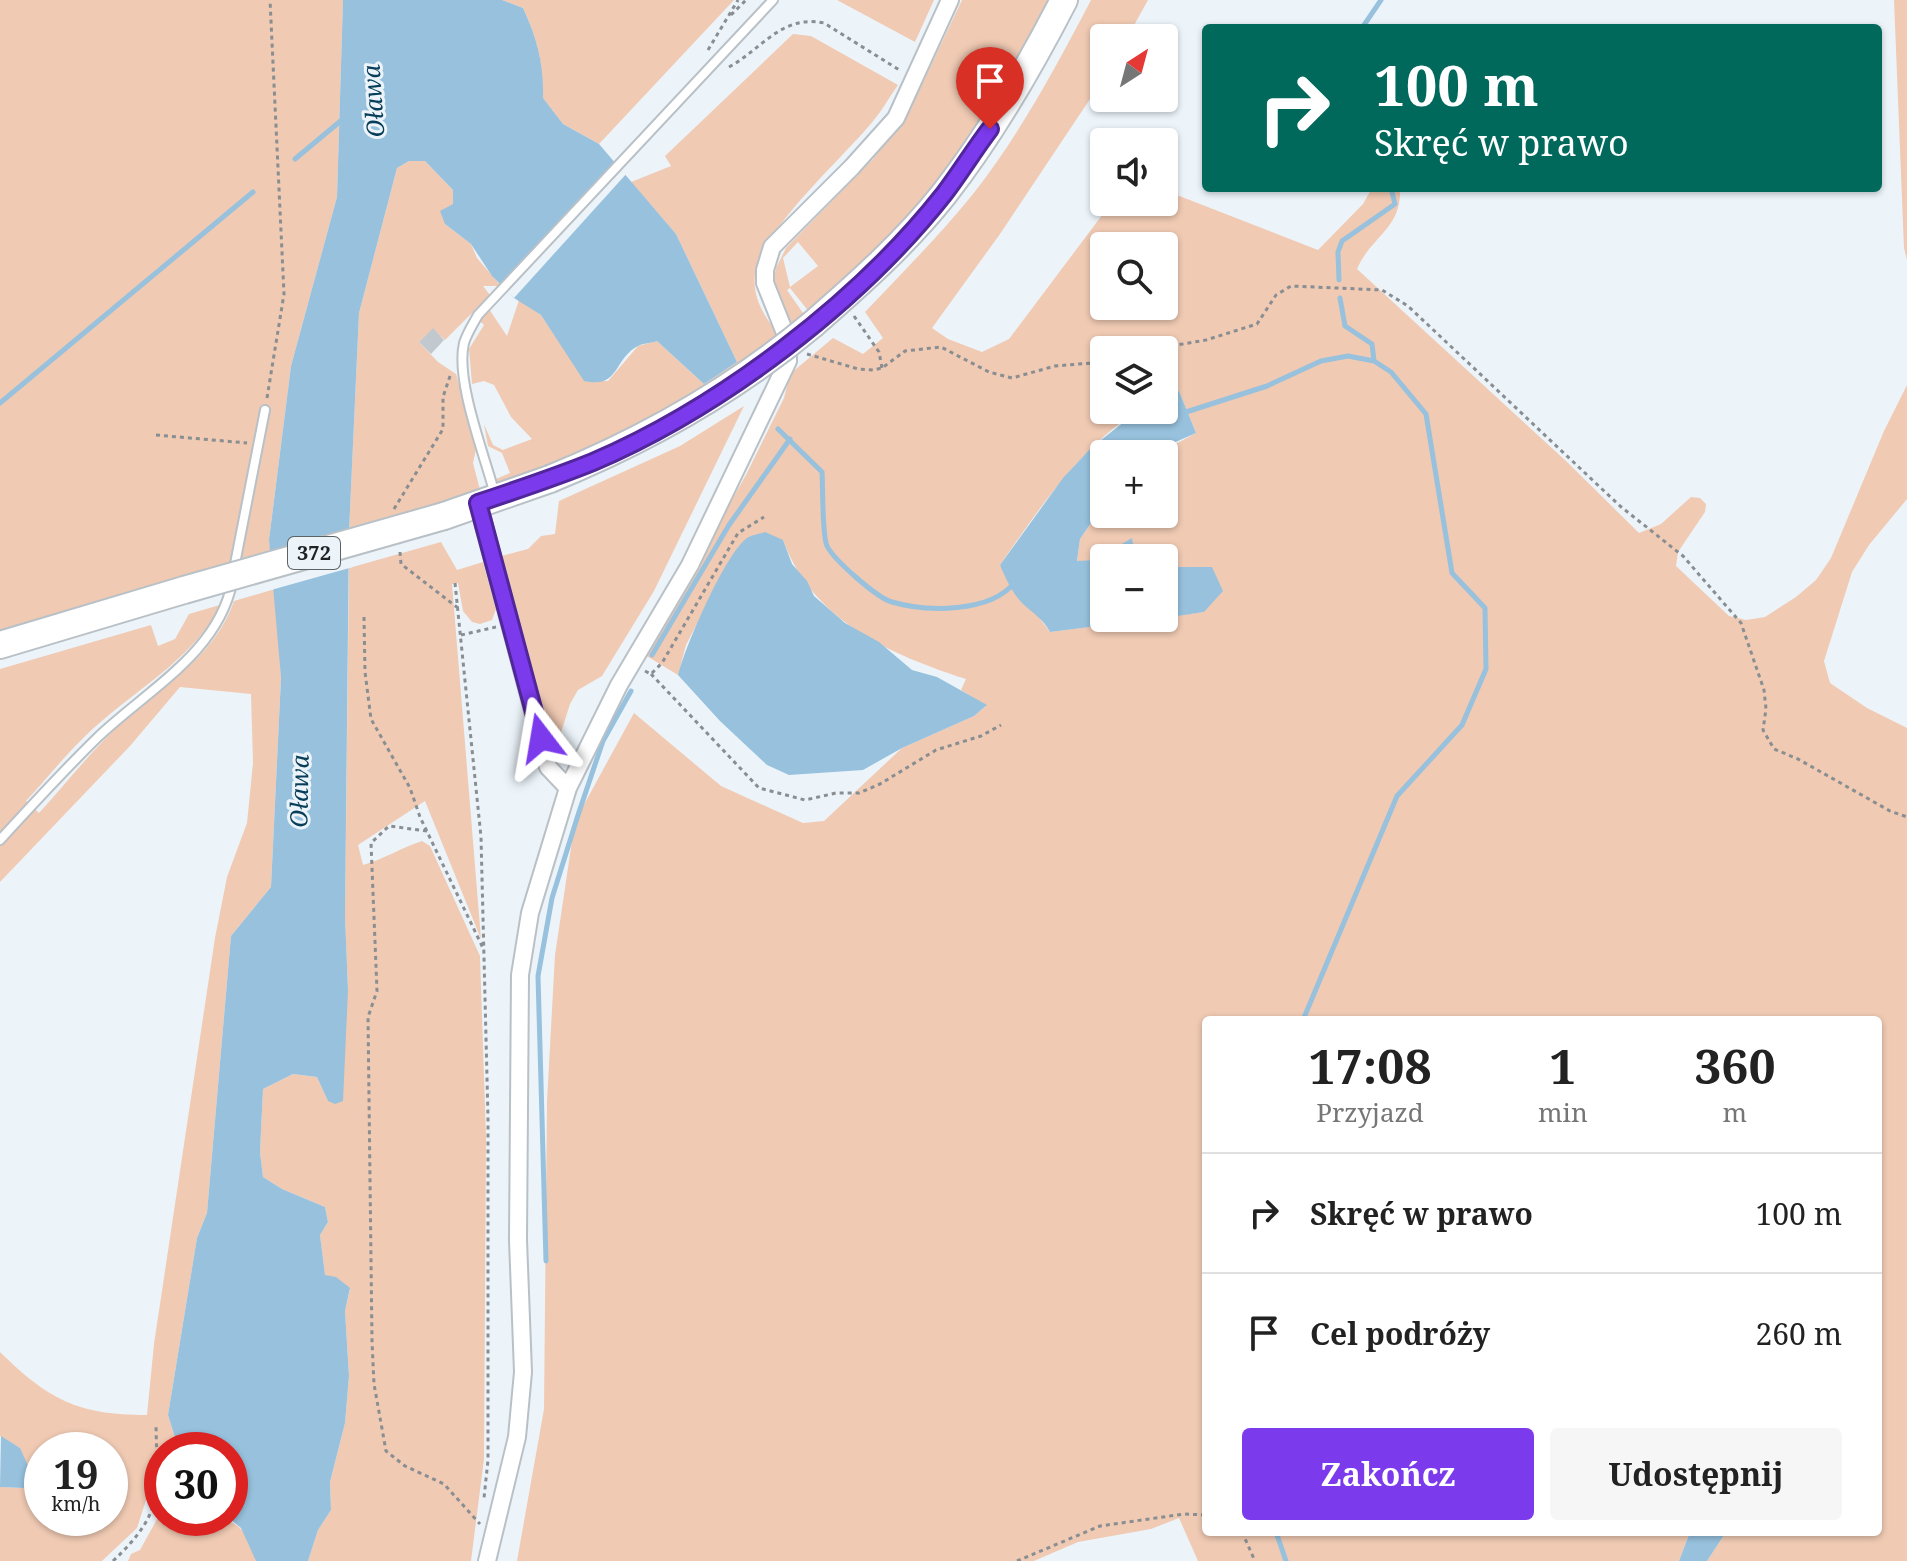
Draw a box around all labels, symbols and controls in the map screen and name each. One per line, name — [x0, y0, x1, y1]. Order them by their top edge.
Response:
north arrow — [1090, 24, 1178, 112]
map controls — [1090, 24, 1178, 632]
text: 100 m — [1374, 46, 1539, 122]
pin — [956, 47, 1024, 129]
icon: right — [1242, 56, 1346, 160]
icon: arrive — [968, 59, 1012, 103]
water label: Oława — [353, 63, 392, 139]
text: Skręć w prawo — [1374, 118, 1629, 167]
button: sound — [1090, 128, 1178, 216]
button: search — [1090, 232, 1178, 320]
button: layers — [1090, 336, 1178, 424]
button: + — [1090, 440, 1178, 528]
road number: 372 — [288, 537, 340, 569]
button: − — [1090, 544, 1178, 632]
position arrow — [499, 696, 583, 780]
water label: Oława — [281, 754, 316, 828]
text: 17:08 — [1308, 1033, 1432, 1098]
text: 1 — [1549, 1033, 1576, 1098]
text: 360 — [1694, 1033, 1776, 1098]
text: Przyjazd — [1316, 1094, 1424, 1130]
text: min — [1538, 1094, 1588, 1130]
text: m — [1723, 1094, 1747, 1130]
icon: right — [1242, 1191, 1286, 1235]
text: Skręć w prawo — [1310, 1193, 1533, 1234]
text: 100 m — [1756, 1193, 1842, 1234]
icon: arrive — [1242, 1311, 1286, 1355]
text: Cel podróży — [1310, 1313, 1490, 1354]
text: 260 m — [1756, 1313, 1842, 1354]
button: Zakończ — [1242, 1428, 1534, 1520]
button: Udostępnij — [1550, 1428, 1842, 1520]
speed limit sign: 30 — [144, 1432, 248, 1536]
text: 19 — [53, 1446, 99, 1501]
text: km/h — [51, 1490, 101, 1517]

